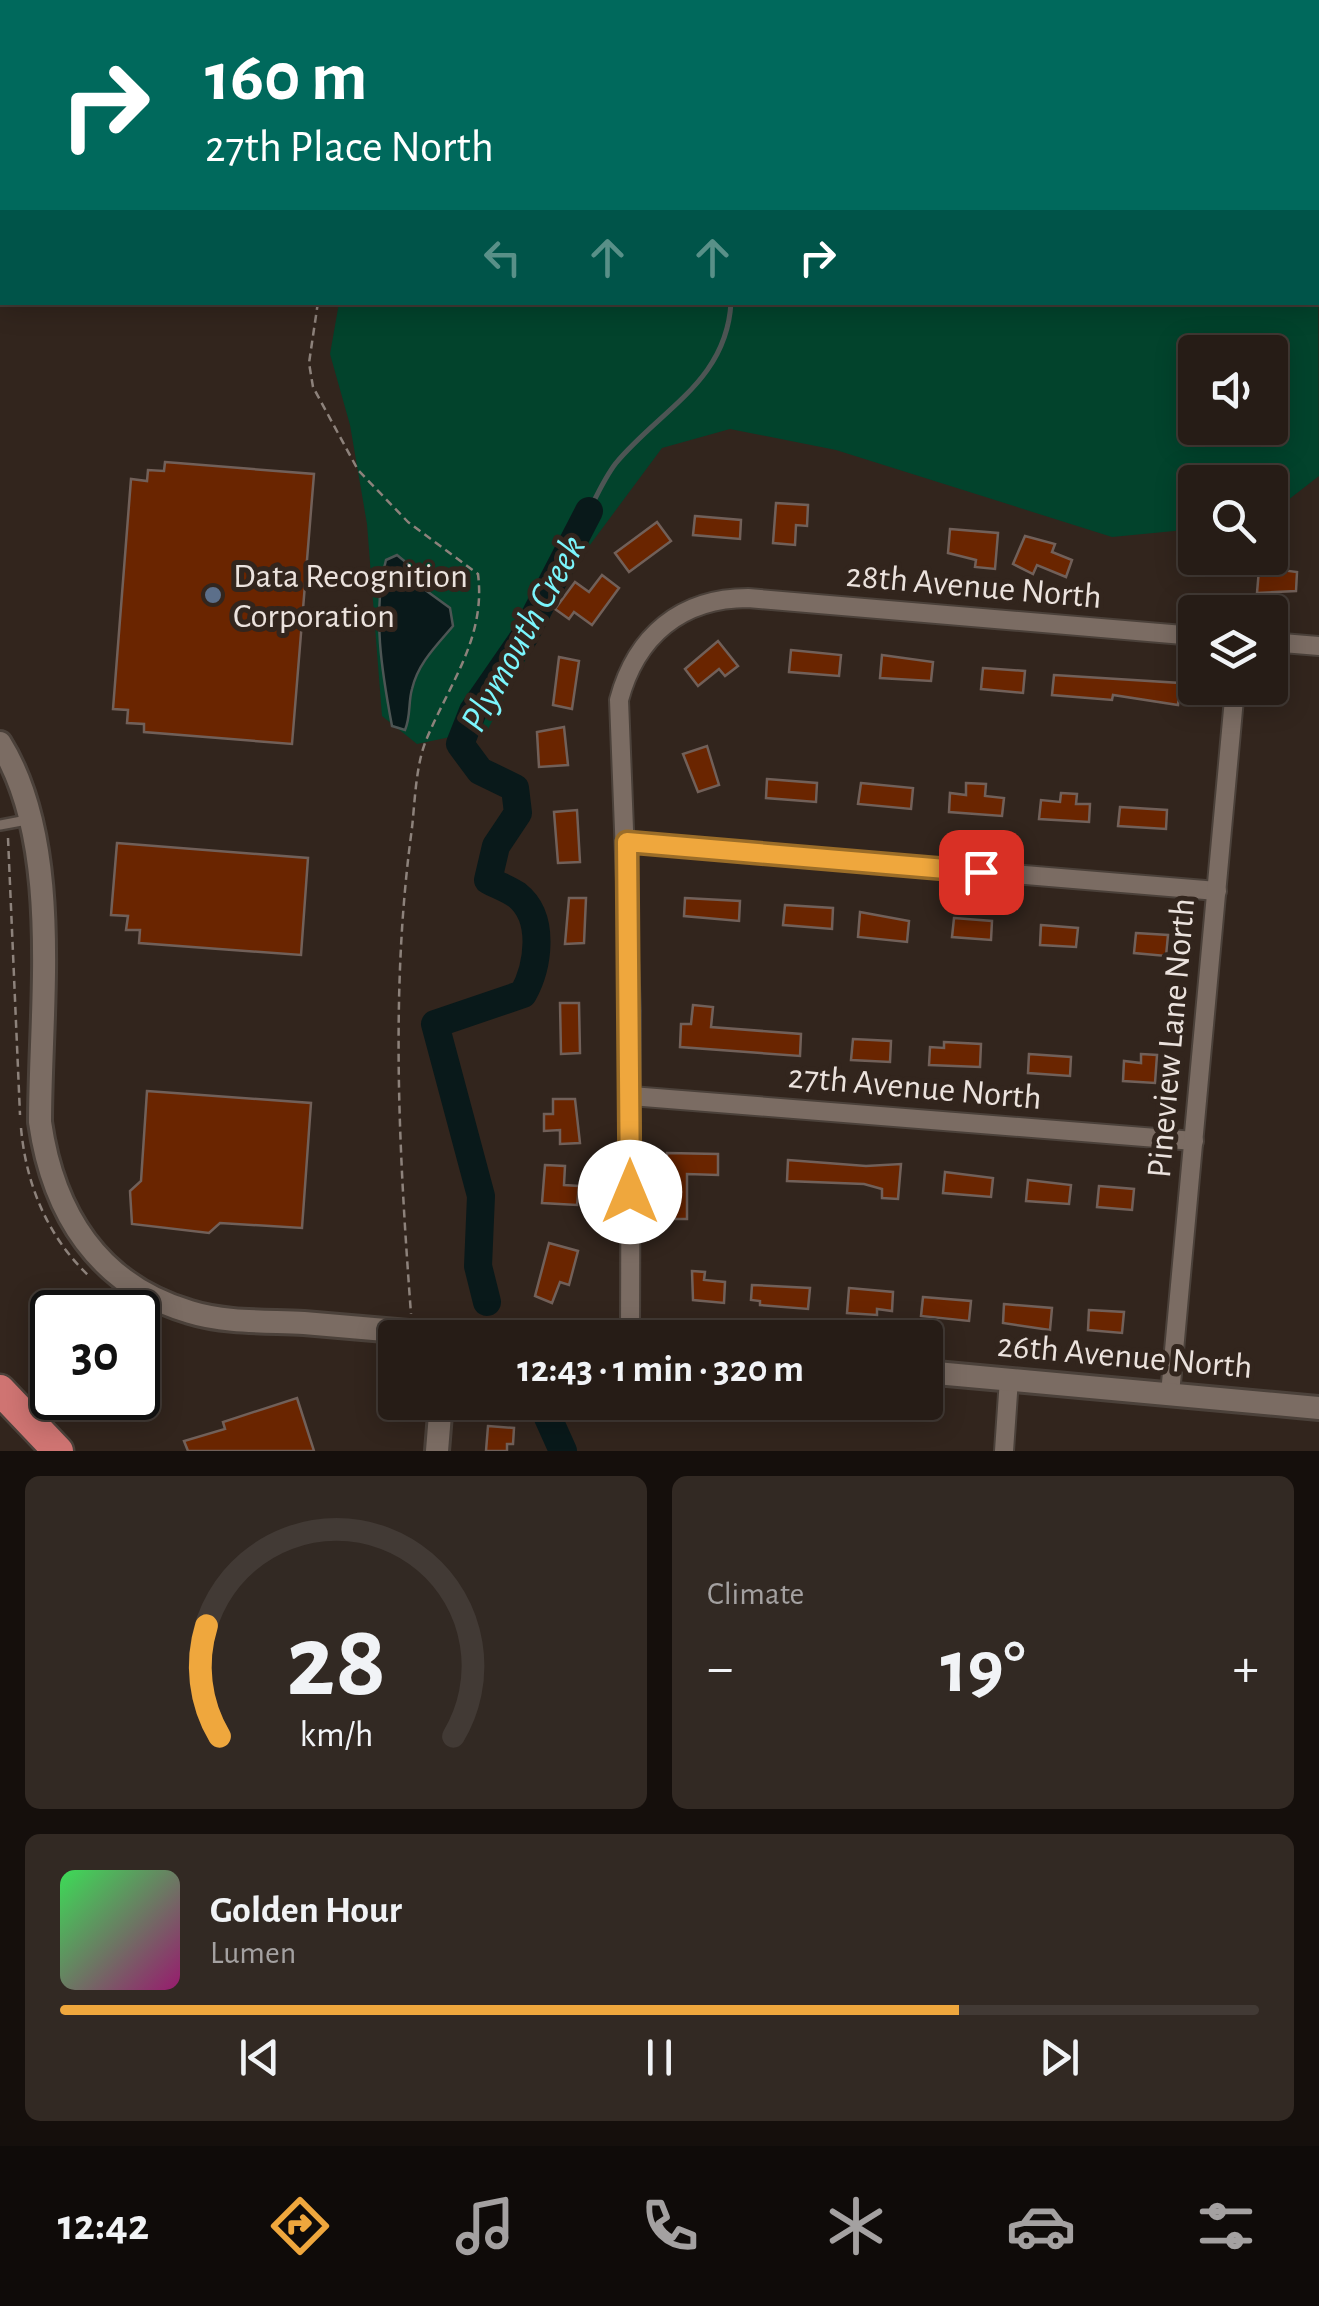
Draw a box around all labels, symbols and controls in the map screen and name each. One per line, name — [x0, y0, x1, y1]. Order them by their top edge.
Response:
icon: right — [40, 40, 170, 170]
text: 160 m — [205, 43, 368, 113]
text: 27th Place North — [205, 125, 494, 170]
icon: left — [475, 230, 530, 285]
icon: ahead — [580, 230, 635, 285]
icon: ahead — [685, 230, 740, 285]
icon: right — [790, 230, 845, 285]
map controls — [1178, 335, 1288, 705]
button: sound — [1178, 335, 1288, 445]
button: search — [1178, 465, 1288, 575]
water label: Plymouth Creek — [454, 530, 593, 738]
street label: 28th Avenue North — [845, 558, 1103, 615]
place label: Data Recognition Corporation — [233, 559, 468, 634]
marker: Data Recognition Corporation — [202, 584, 224, 606]
button: layers — [1178, 595, 1288, 705]
pin — [939, 830, 1024, 915]
icon: arrive — [954, 845, 1009, 900]
street label: Pineview Lane North — [1142, 897, 1201, 1179]
street label: 27th Avenue North — [787, 1059, 1043, 1116]
position arrow — [578, 1140, 682, 1244]
speed limit sign: 30 — [30, 1290, 160, 1420]
street label: 26th Avenue North — [996, 1328, 1254, 1385]
text: 12:43 · 1 min · 320 m — [517, 1351, 804, 1389]
text: Climate — [707, 1578, 804, 1610]
text: 28 — [286, 1611, 386, 1715]
text: 19° — [940, 1631, 1026, 1706]
text: − — [707, 1641, 733, 1696]
text: + — [1233, 1641, 1259, 1696]
text: km/h — [299, 1717, 373, 1753]
text: Golden Hour — [210, 1892, 402, 1930]
text: Lumen — [210, 1937, 296, 1969]
icon: previous — [232, 2030, 287, 2085]
icon: pause — [632, 2030, 687, 2085]
icon: next — [1032, 2030, 1087, 2085]
icon: directions — [265, 2191, 335, 2261]
icon: music — [450, 2191, 520, 2261]
icon: phone — [635, 2191, 705, 2261]
icon: climate — [821, 2191, 891, 2261]
icon: car — [1006, 2191, 1076, 2261]
icon: filters — [1191, 2191, 1261, 2261]
text: 12:42 — [58, 2203, 149, 2248]

